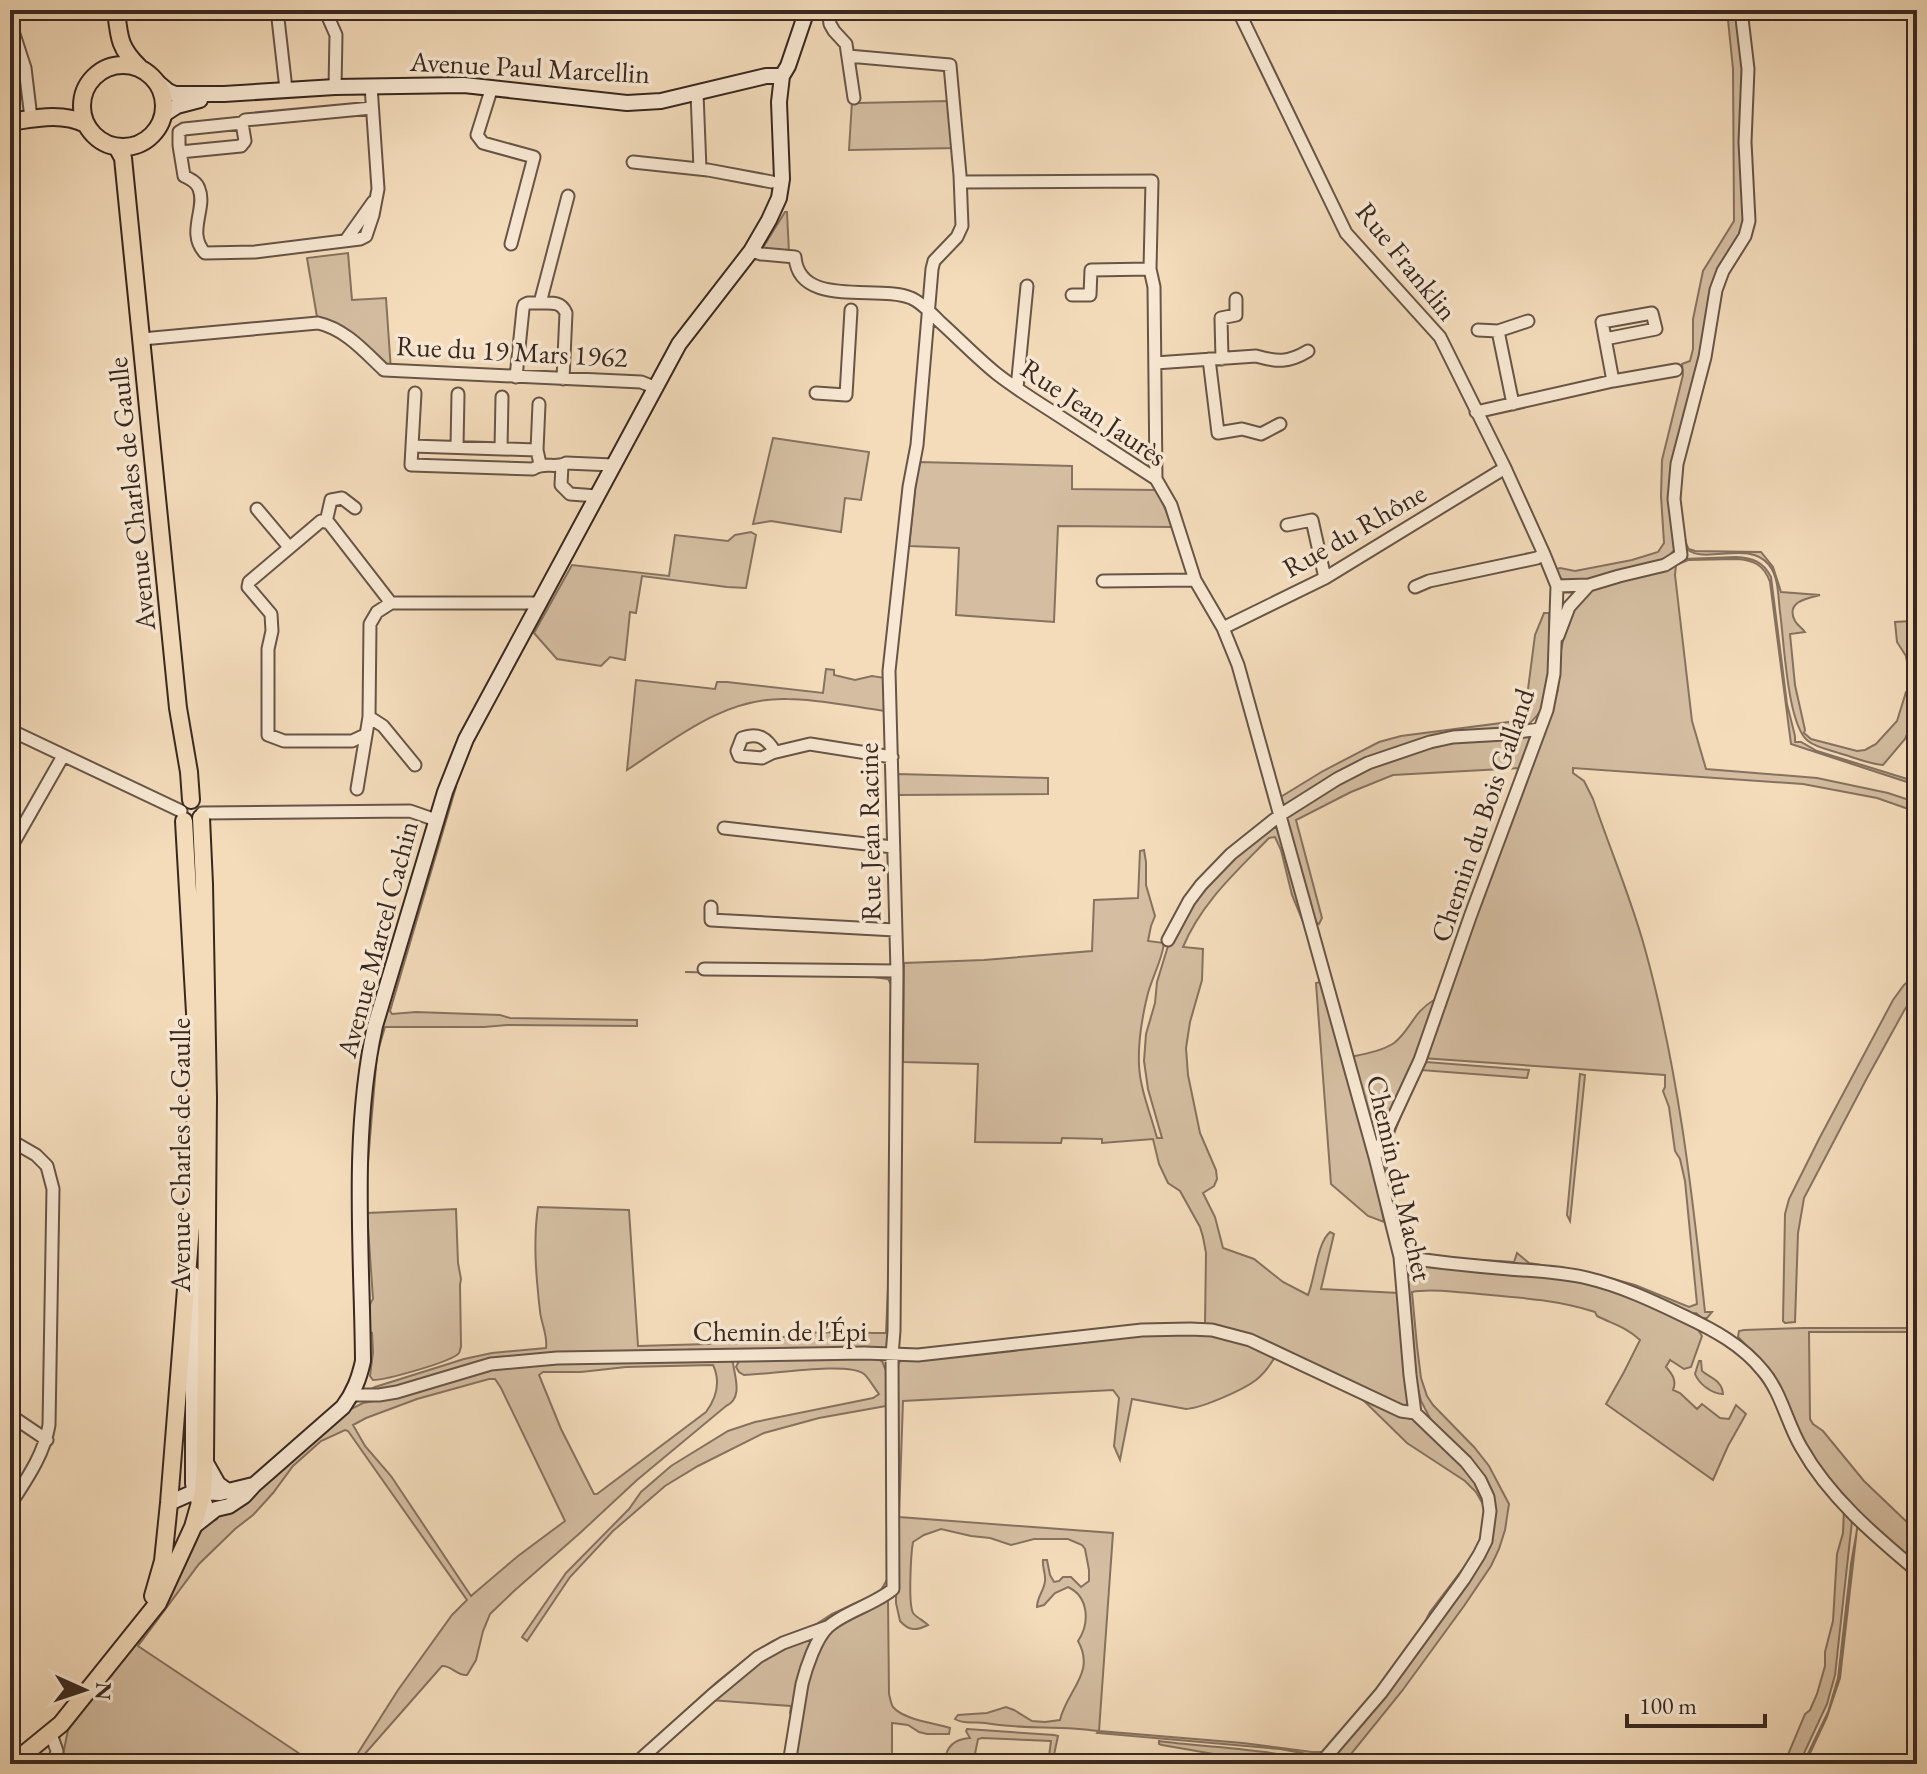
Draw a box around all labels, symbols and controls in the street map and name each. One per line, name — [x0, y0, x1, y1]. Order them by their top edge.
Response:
street label: Avenue Paul Marcellin — [408, 43, 651, 91]
street label: Rue Franklin — [1348, 194, 1466, 328]
street label: Rue du 19 Mars 1962 — [395, 327, 629, 375]
street label: Rue Jean Jaurès — [1014, 350, 1174, 474]
street label: Avenue Charles de Gaulle — [99, 356, 163, 633]
street label: Rue du Rhône — [1276, 474, 1432, 586]
street label: Chemin du Bois Galland — [1422, 683, 1543, 946]
street label: Rue Jean Racine — [849, 742, 889, 921]
street label: Avenue Marcel Cachin — [328, 816, 426, 1062]
street label: Avenue Charles de Gaulle — [162, 1018, 198, 1293]
street label: Chemin du Machet — [1359, 1072, 1441, 1285]
street label: Chemin de l'Épi — [693, 1313, 867, 1349]
north arrow — [44, 1650, 124, 1730]
scale bar — [1627, 1678, 1765, 1728]
text: N — [89, 1681, 118, 1701]
text: 100 m — [1639, 1690, 1697, 1721]

